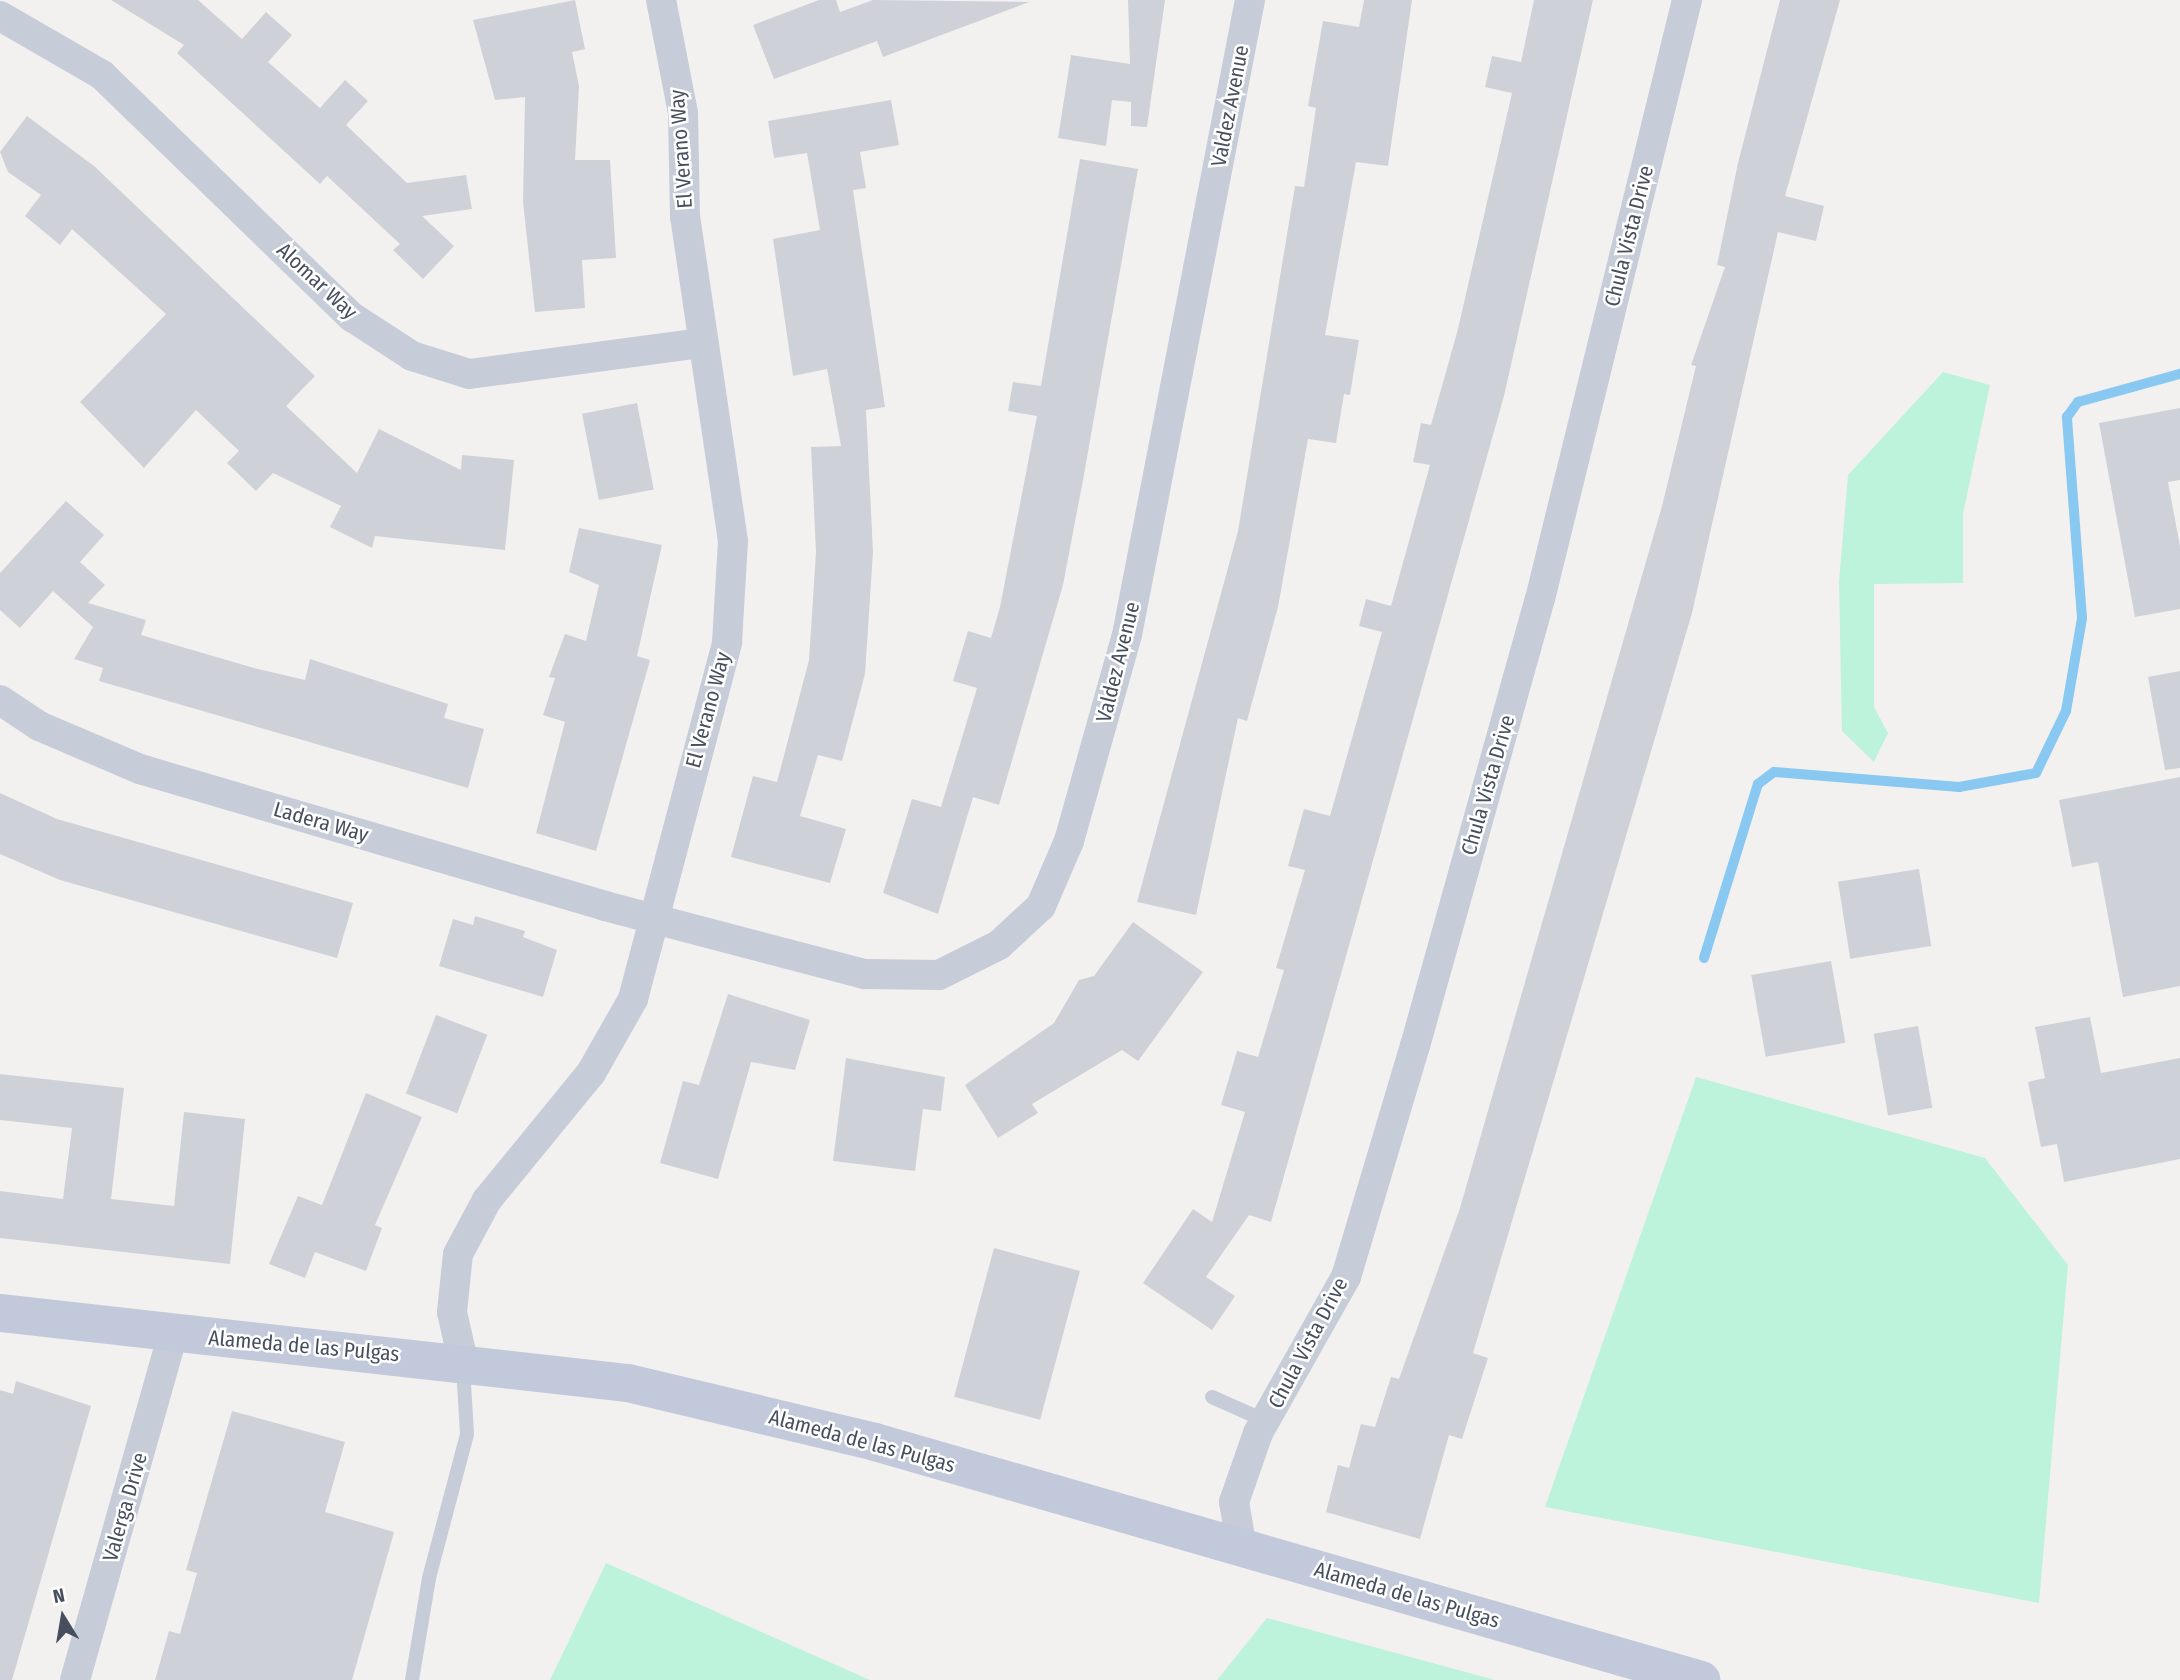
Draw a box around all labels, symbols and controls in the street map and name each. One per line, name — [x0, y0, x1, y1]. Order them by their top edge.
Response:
street label: Valdez Avenue — [1206, 43, 1254, 169]
street label: El Verano Way — [664, 89, 698, 209]
street label: Chula Vista Drive — [1599, 163, 1659, 309]
street label: Alomar Way — [272, 237, 362, 325]
street label: Valdez Avenue — [1091, 599, 1145, 725]
street label: El Verano Way — [680, 649, 736, 771]
street label: Chula Vista Drive — [1456, 712, 1520, 858]
street label: Ladera Way — [271, 796, 371, 848]
street label: Chula Vista Drive — [1263, 1273, 1353, 1413]
street label: Alameda de las Pulgas — [208, 1325, 400, 1367]
street label: Alameda de las Pulgas — [766, 1404, 958, 1478]
street label: Valerga Drive — [97, 1450, 153, 1564]
street label: Alameda de las Pulgas — [1312, 1557, 1502, 1633]
north arrow — [28, 1582, 98, 1652]
text: N — [51, 1584, 67, 1608]

